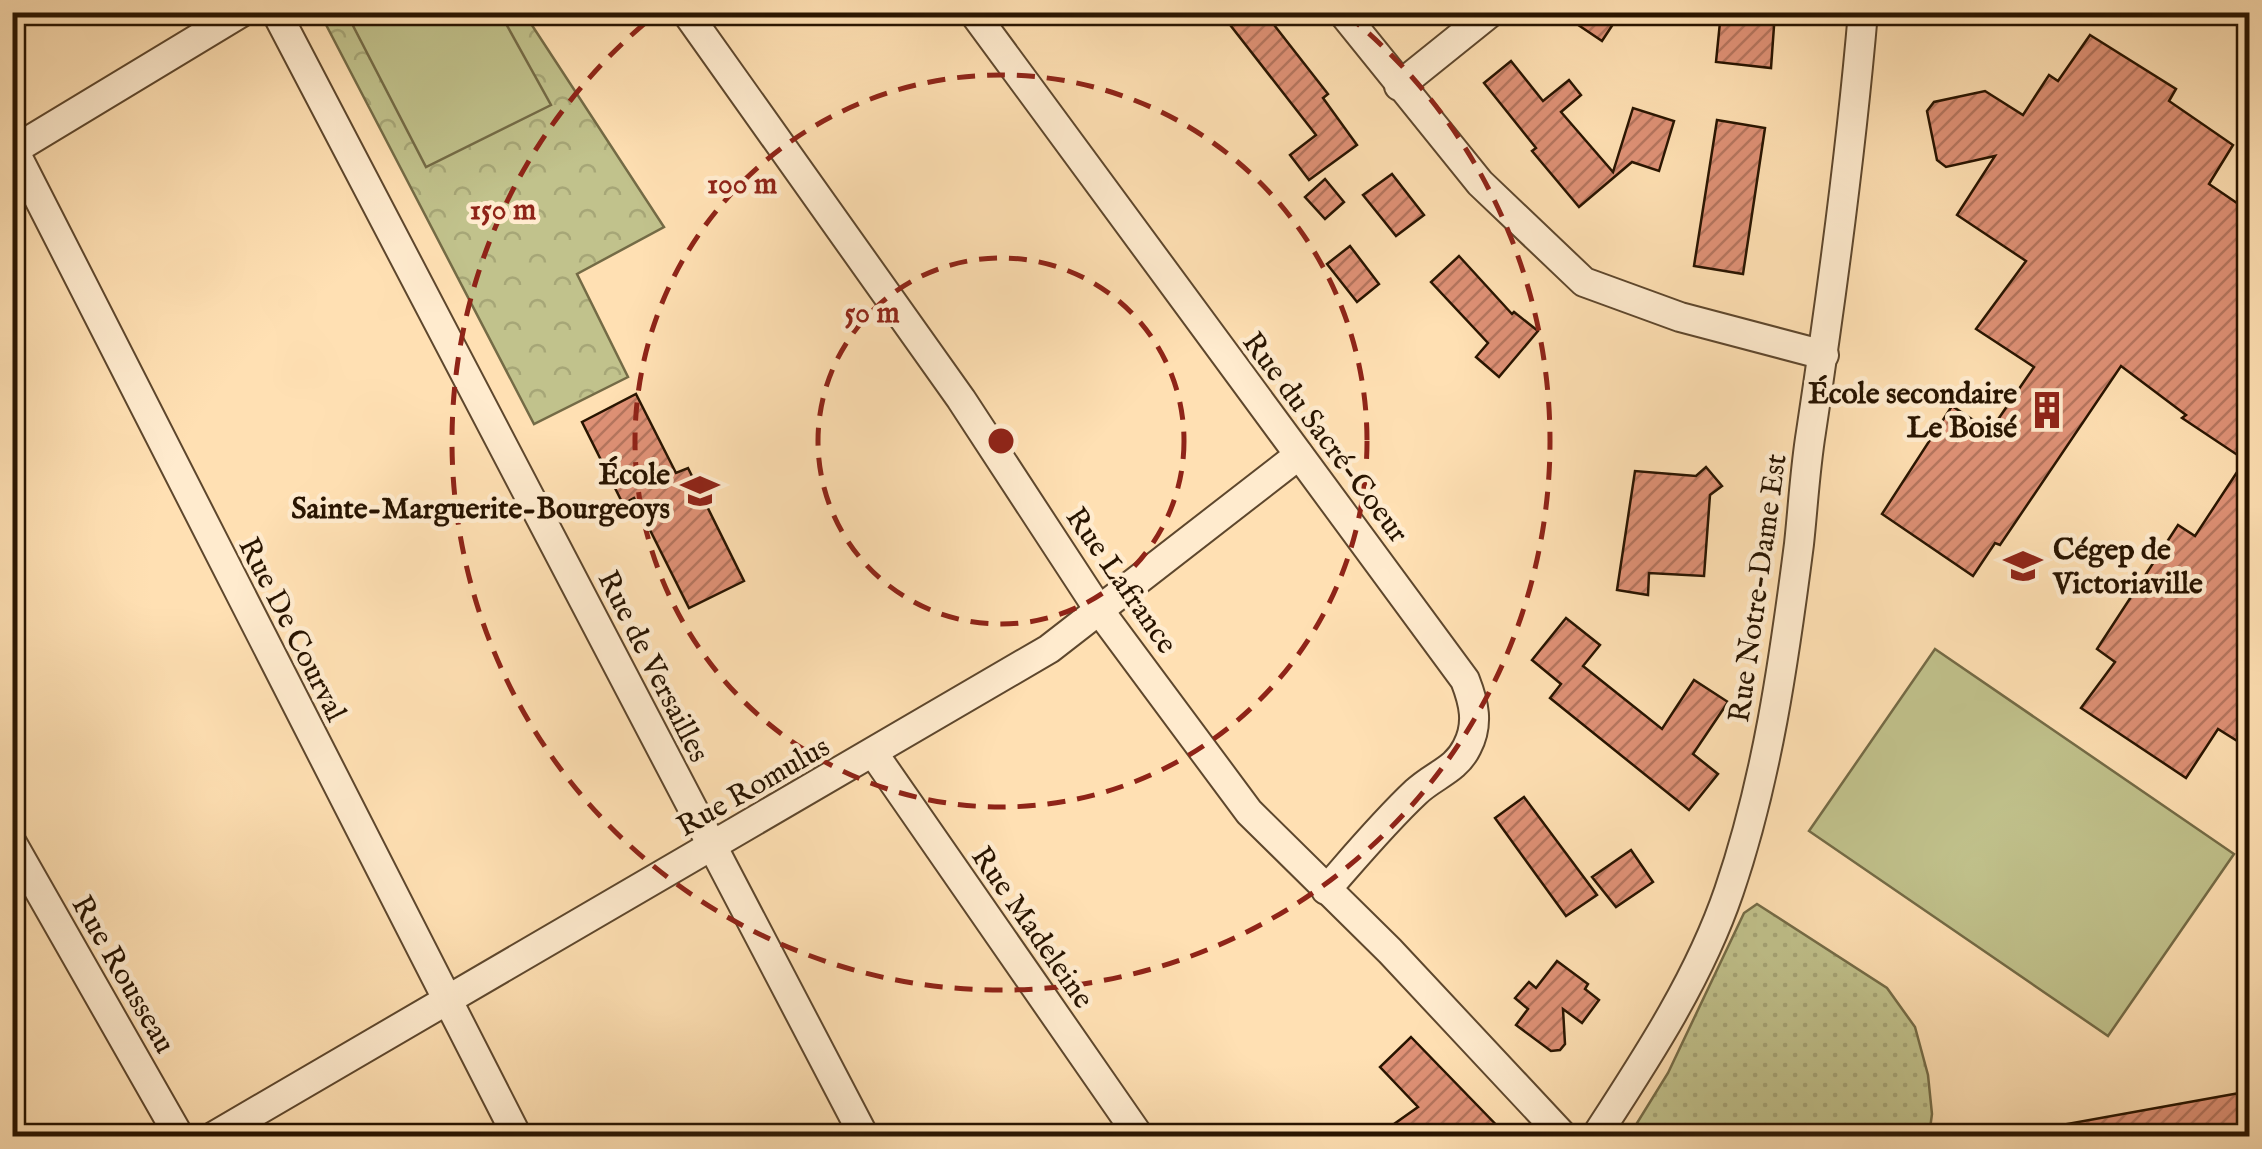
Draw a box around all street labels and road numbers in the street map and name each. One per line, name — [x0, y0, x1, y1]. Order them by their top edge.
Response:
street label: Rue du Sacré-Coeur — [1233, 325, 1416, 551]
street label: Rue Notre-Dame Est — [1721, 451, 1797, 725]
street label: Rue Lafrance — [1056, 500, 1185, 662]
street label: Rue De Courval — [229, 532, 354, 729]
street label: Rue de Versailles — [588, 565, 717, 769]
street label: Rue Romulus — [671, 729, 837, 847]
street label: Rue Madeleine — [962, 840, 1101, 1017]
street label: Rue Rousseau — [62, 889, 183, 1061]

